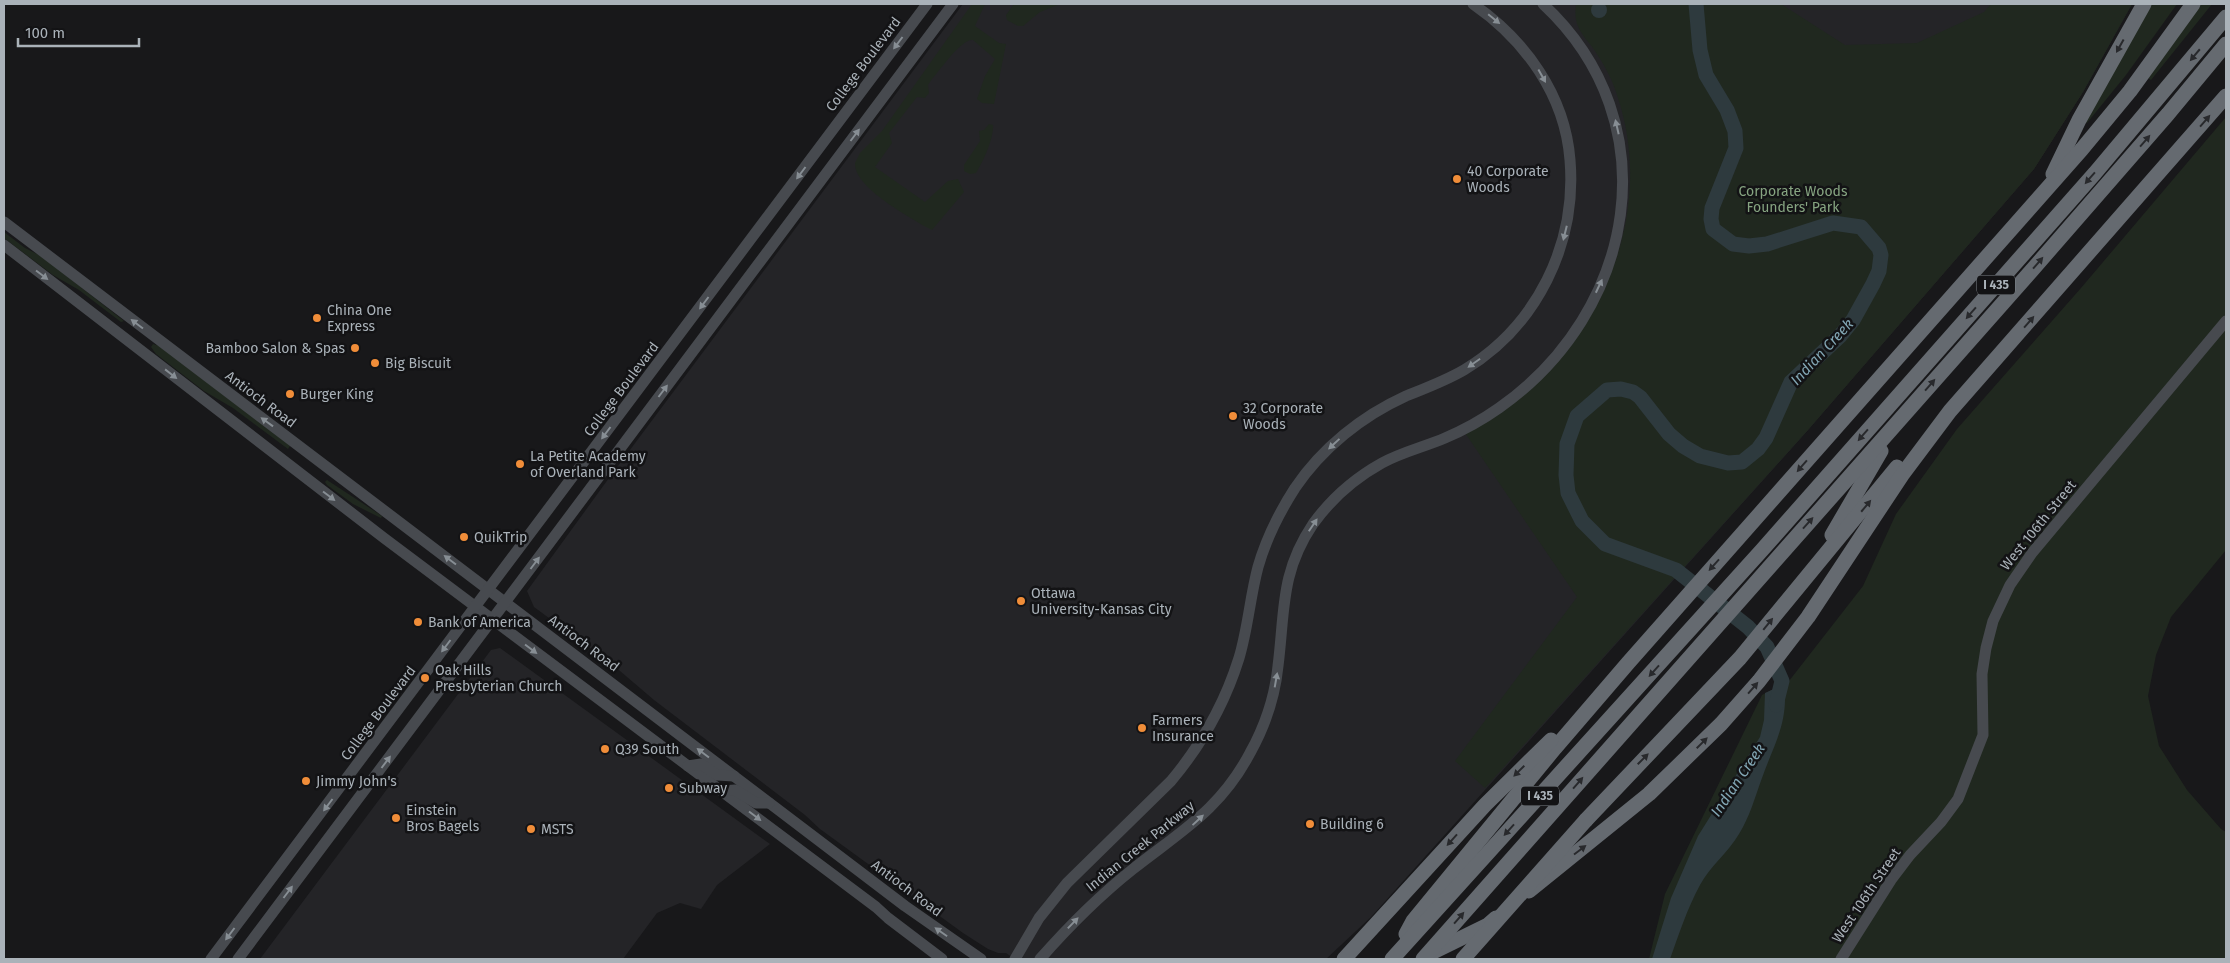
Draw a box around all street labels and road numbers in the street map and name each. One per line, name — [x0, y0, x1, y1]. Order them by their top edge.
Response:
street label: College Boulevard — [822, 14, 904, 115]
road number: I 435 — [1977, 276, 2015, 294]
street label: College Boulevard — [580, 339, 662, 440]
street label: Antioch Road — [222, 367, 299, 432]
street label: West 106th Street — [1997, 476, 2080, 574]
street label: Antioch Road — [545, 611, 622, 676]
street label: College Boulevard — [337, 663, 419, 764]
road number: I 435 — [1521, 786, 1559, 806]
street label: Indian Creek Parkway — [1083, 797, 1198, 895]
street label: West 106th Street — [1828, 844, 1905, 946]
street label: Antioch Road — [868, 856, 945, 921]

